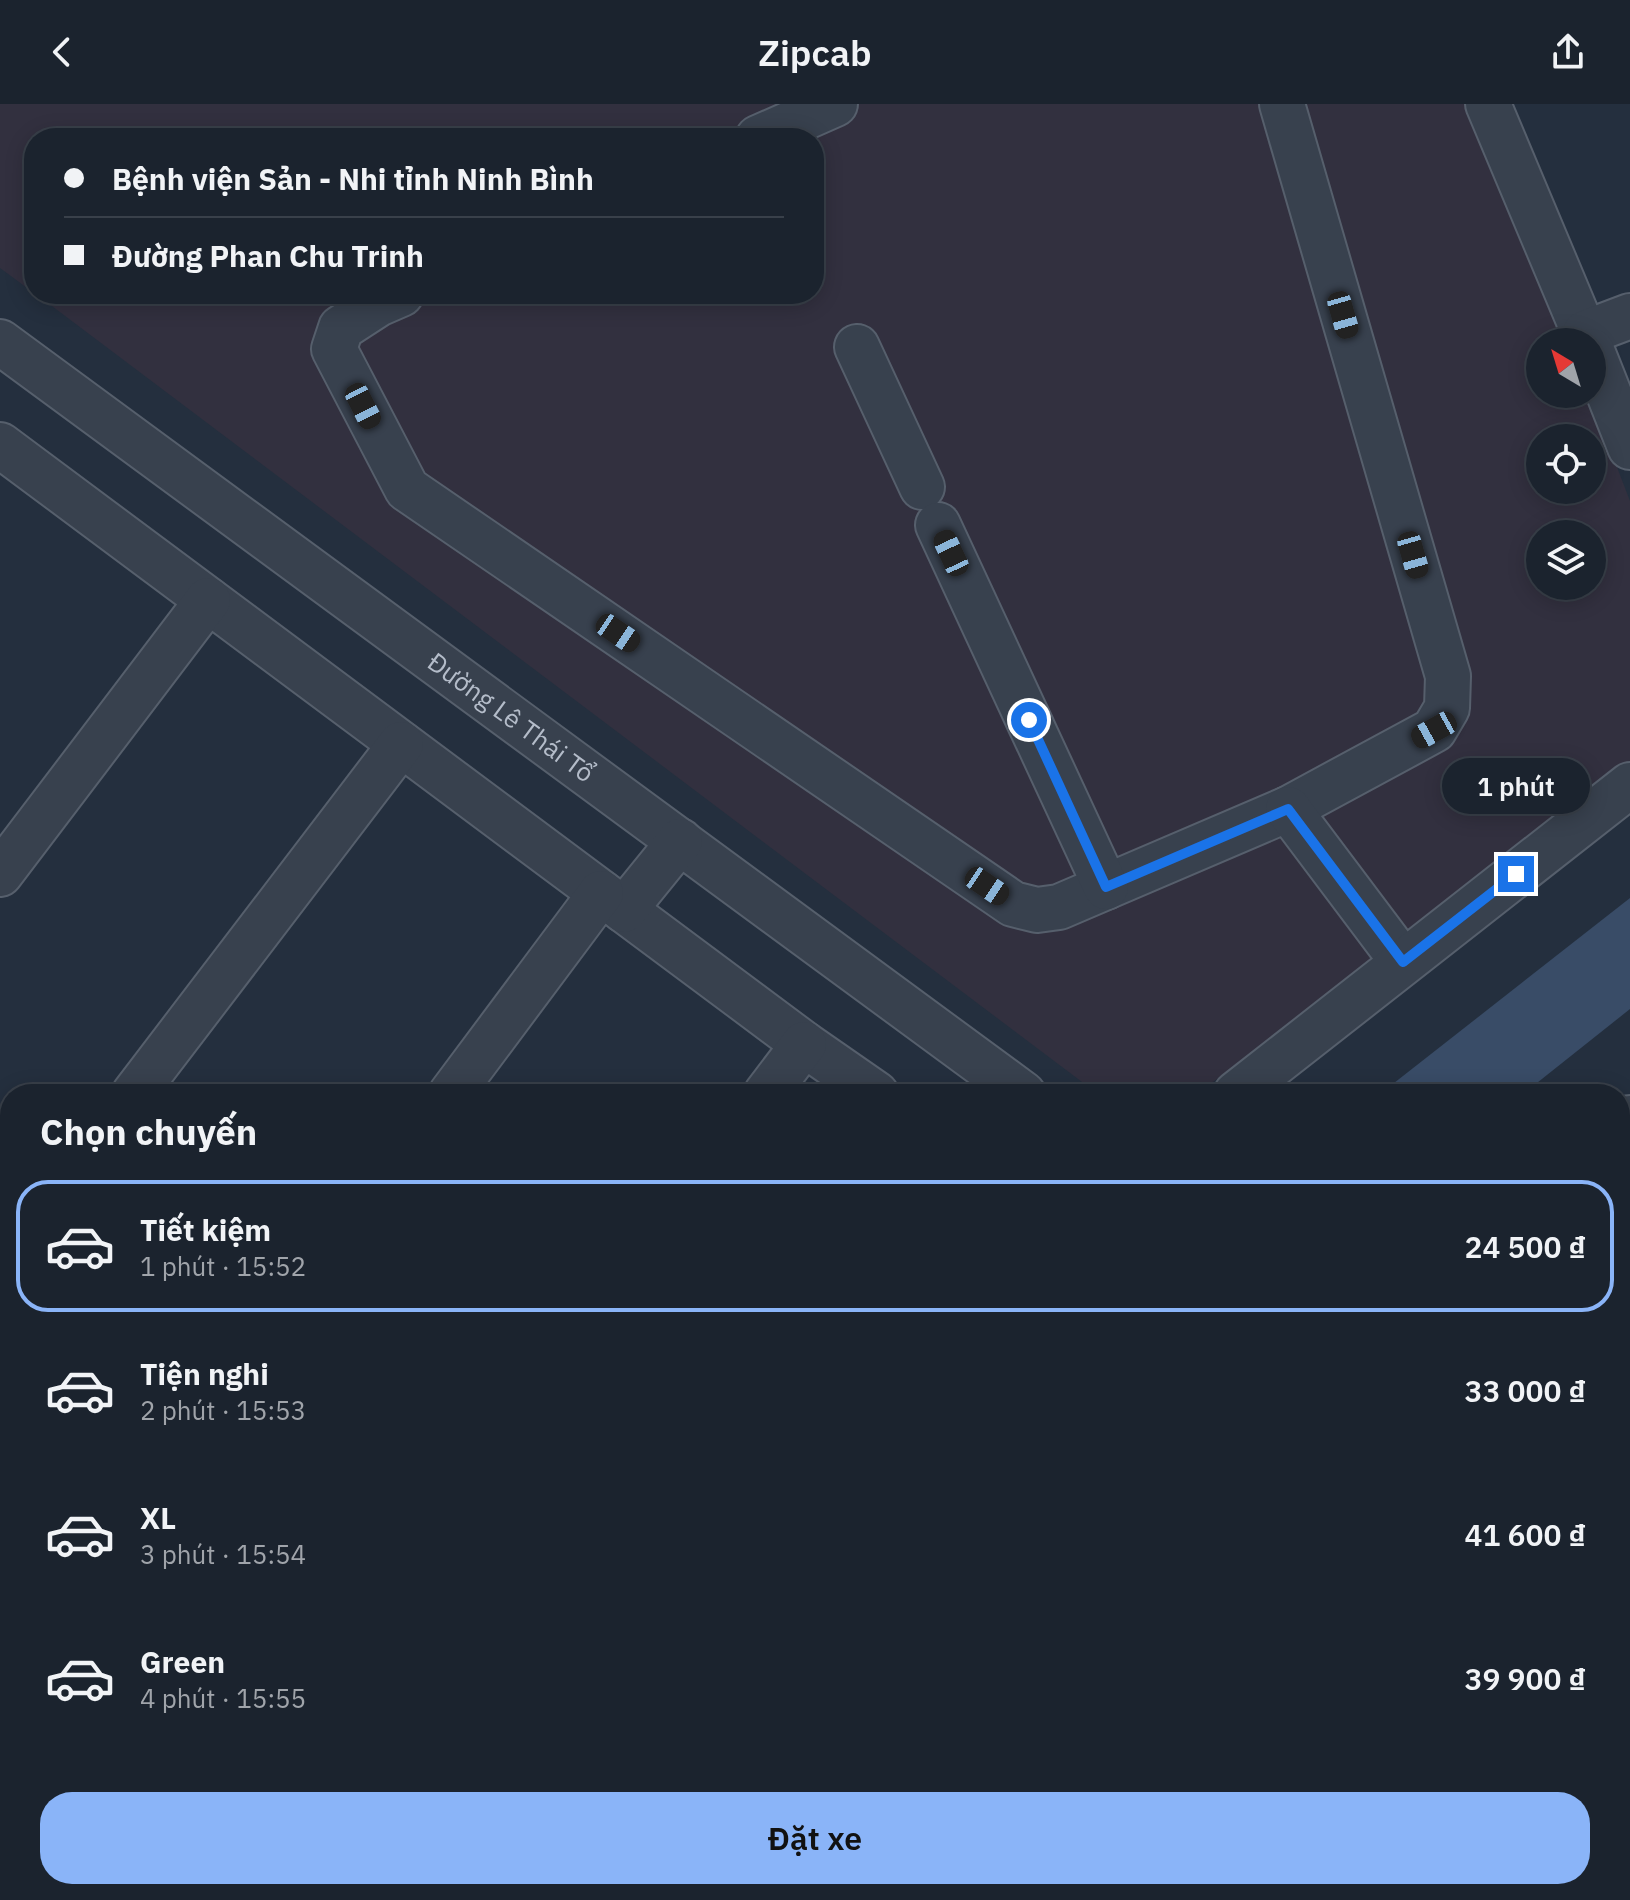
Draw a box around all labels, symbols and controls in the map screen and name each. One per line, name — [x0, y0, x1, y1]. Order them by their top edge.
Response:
text: Zipcab — [758, 29, 872, 76]
icon: back — [40, 30, 84, 74]
icon: share — [1546, 30, 1590, 74]
text: Bệnh viện Sản - Nhi tỉnh Ninh Bình — [112, 159, 594, 198]
text: Đường Phan Chu Trinh — [112, 236, 424, 275]
car — [1325, 289, 1361, 341]
north arrow — [1526, 328, 1606, 408]
map controls — [1526, 328, 1606, 600]
car — [341, 379, 385, 433]
button: locate — [1526, 424, 1606, 504]
button: layers — [1526, 520, 1606, 600]
car — [930, 526, 972, 580]
car — [1395, 529, 1431, 581]
car — [591, 610, 645, 656]
street label: Đường Lê Thái Tổ — [421, 644, 602, 789]
route start — [1011, 702, 1047, 738]
car — [1407, 708, 1461, 752]
callout: 1 phút — [1442, 758, 1590, 814]
text: 1 phút — [1477, 769, 1555, 803]
route end — [1498, 856, 1534, 892]
car — [960, 863, 1014, 909]
text: Chọn chuyến — [40, 1108, 257, 1155]
icon: car — [44, 1210, 116, 1282]
text: Tiết kiệm — [140, 1210, 271, 1249]
text: 24 500 ₫ — [1465, 1227, 1586, 1266]
text: 1 phút · 15:52 — [140, 1249, 306, 1283]
icon: car — [44, 1354, 116, 1426]
text: Tiện nghi — [140, 1354, 269, 1393]
text: 33 000 ₫ — [1465, 1371, 1586, 1410]
text: 2 phút · 15:53 — [140, 1393, 306, 1427]
icon: car — [44, 1498, 116, 1570]
text: XL — [140, 1498, 176, 1537]
text: 41 600 ₫ — [1465, 1515, 1586, 1554]
text: 3 phút · 15:54 — [140, 1537, 306, 1571]
icon: car — [44, 1642, 116, 1714]
text: Green — [140, 1642, 225, 1681]
text: 39 900 ₫ — [1465, 1659, 1586, 1698]
text: 4 phút · 15:55 — [140, 1681, 306, 1715]
button: Đặt xe — [40, 1792, 1590, 1884]

